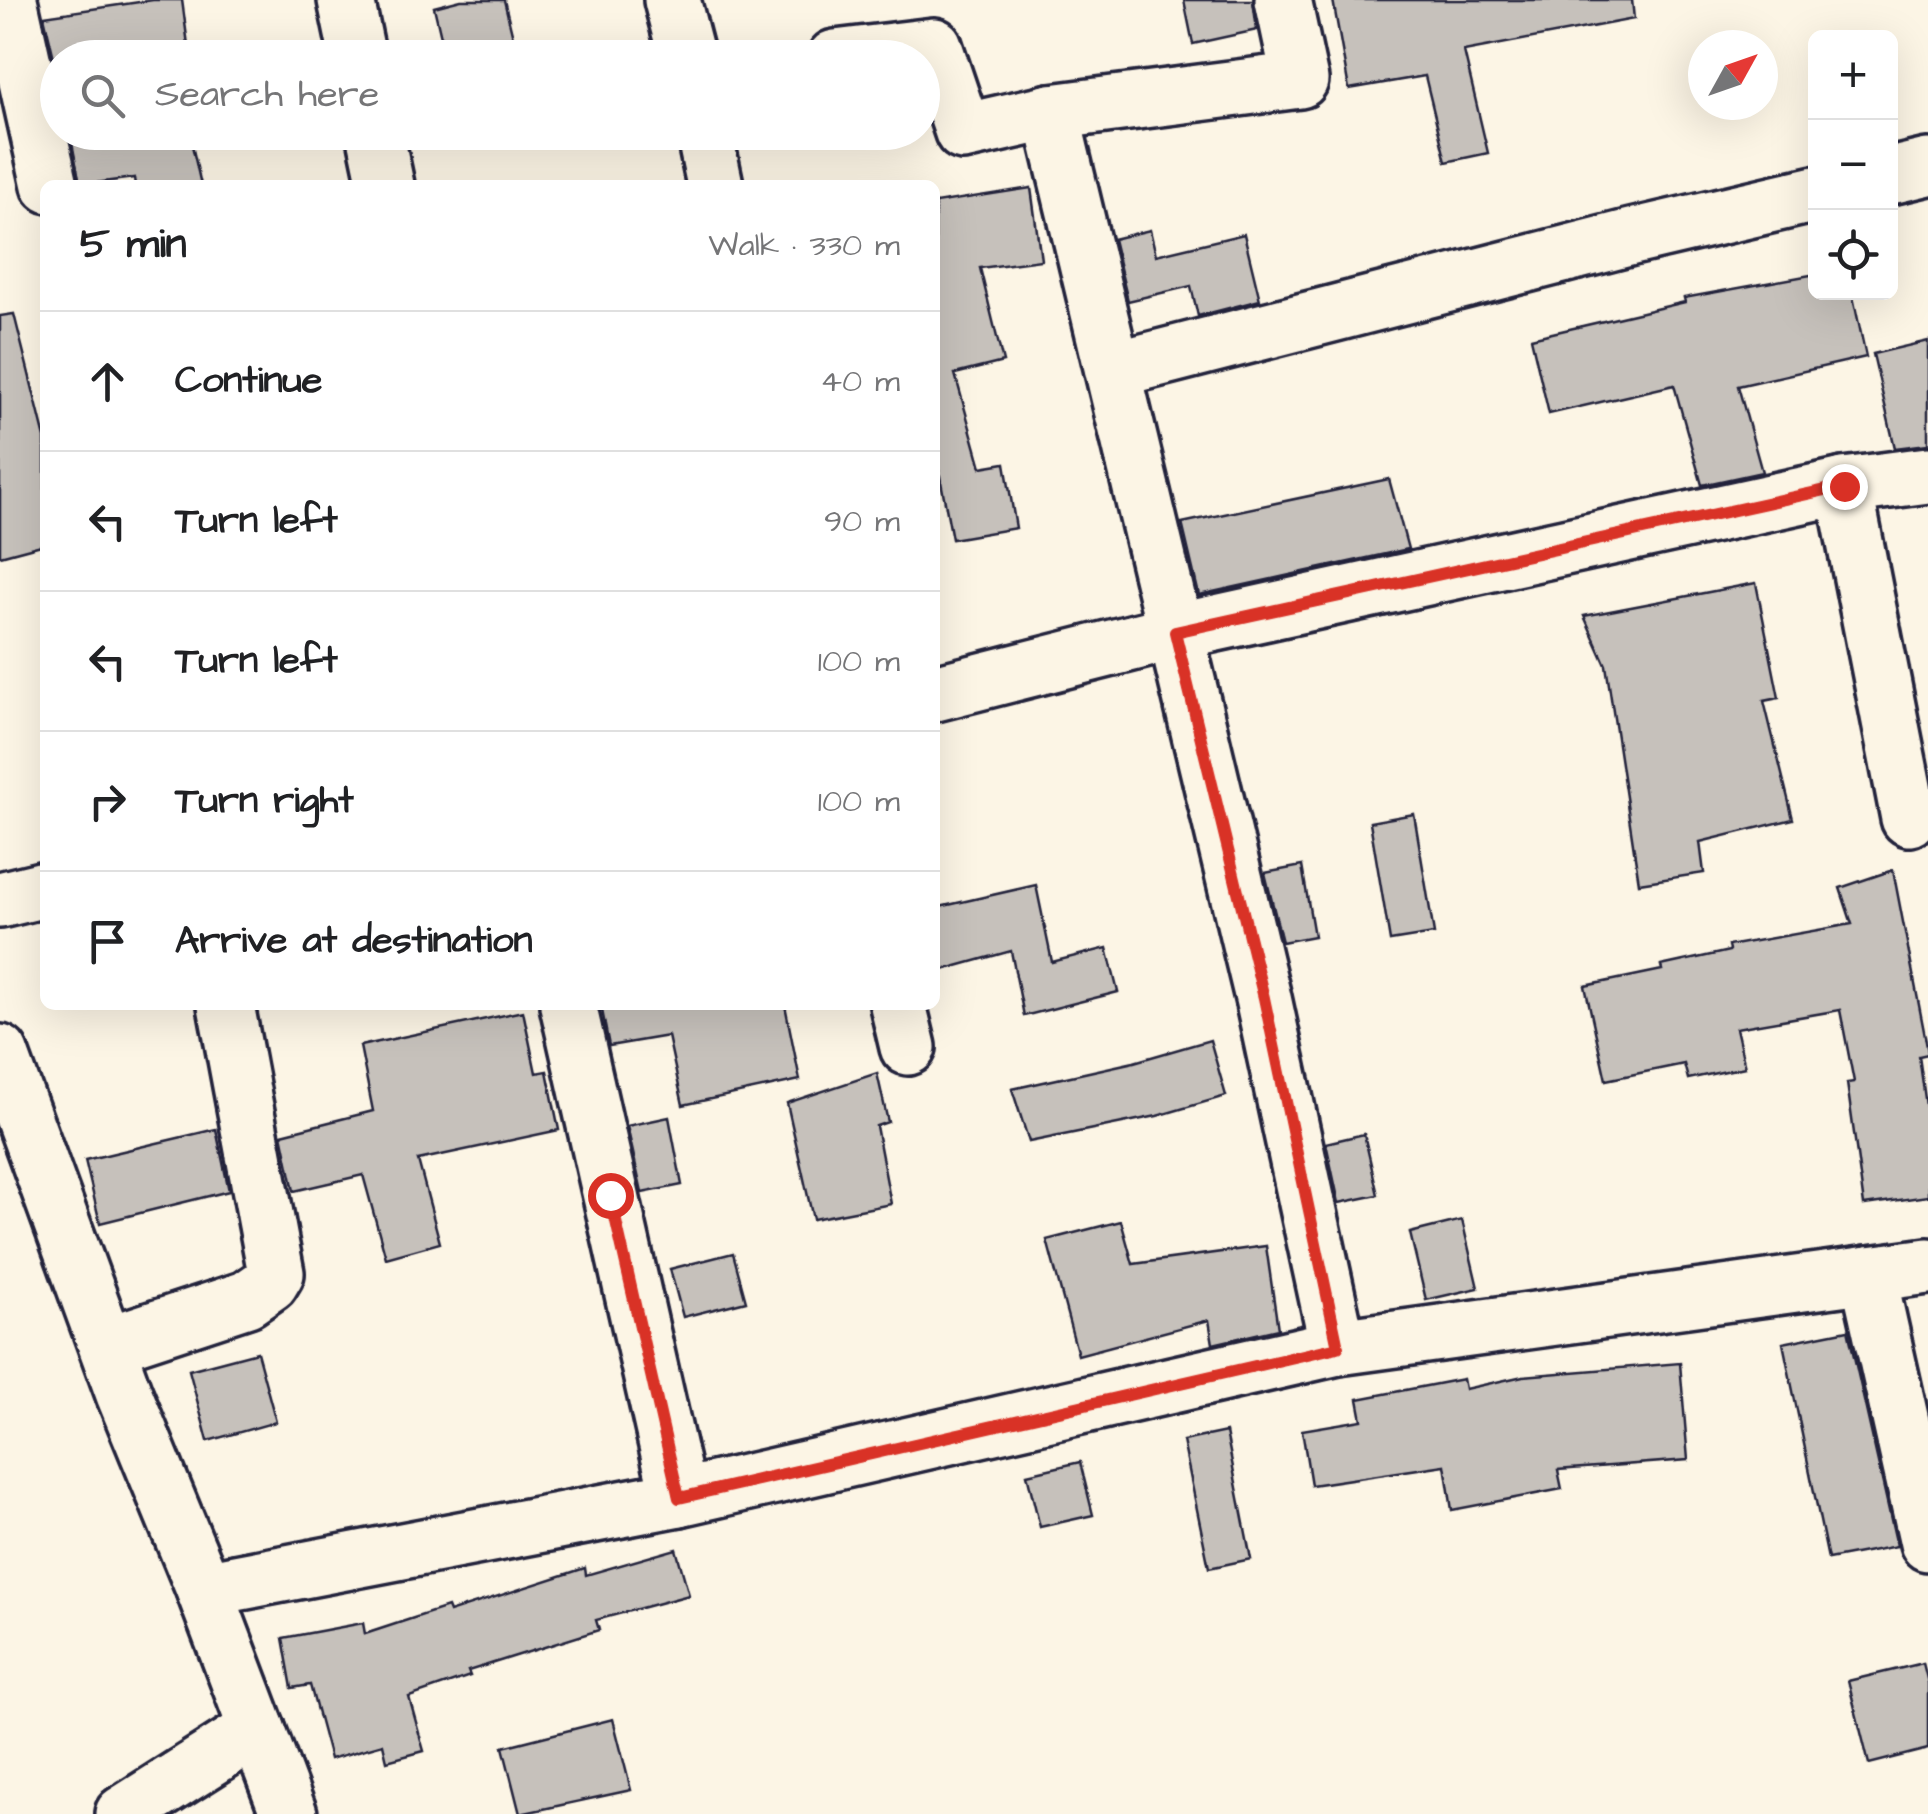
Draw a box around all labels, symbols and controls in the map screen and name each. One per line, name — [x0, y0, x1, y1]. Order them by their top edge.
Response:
north arrow — [1688, 30, 1778, 120]
map controls — [1808, 30, 1898, 300]
button: + — [1808, 30, 1898, 120]
search box — [40, 40, 940, 150]
icon: search — [75, 68, 130, 123]
text: Search here — [155, 69, 379, 121]
button: − — [1808, 120, 1898, 210]
button: locate — [1808, 210, 1898, 300]
text: 5 min — [80, 216, 187, 274]
text: Walk · 330 m — [708, 223, 900, 268]
icon: ahead — [80, 354, 135, 409]
text: Continue — [175, 355, 322, 407]
text: 40 m — [820, 359, 900, 404]
route end — [1822, 464, 1868, 510]
icon: left — [80, 494, 135, 549]
text: Turn left — [175, 495, 338, 547]
text: 90 m — [824, 499, 900, 544]
icon: left — [80, 634, 135, 689]
text: Turn left — [175, 635, 338, 687]
text: 100 m — [818, 639, 900, 684]
icon: right — [80, 774, 135, 829]
text: Turn right — [175, 775, 354, 827]
text: 100 m — [818, 779, 900, 824]
icon: arrive — [80, 914, 135, 969]
text: Arrive at destination — [175, 915, 532, 967]
route start — [588, 1173, 634, 1219]

